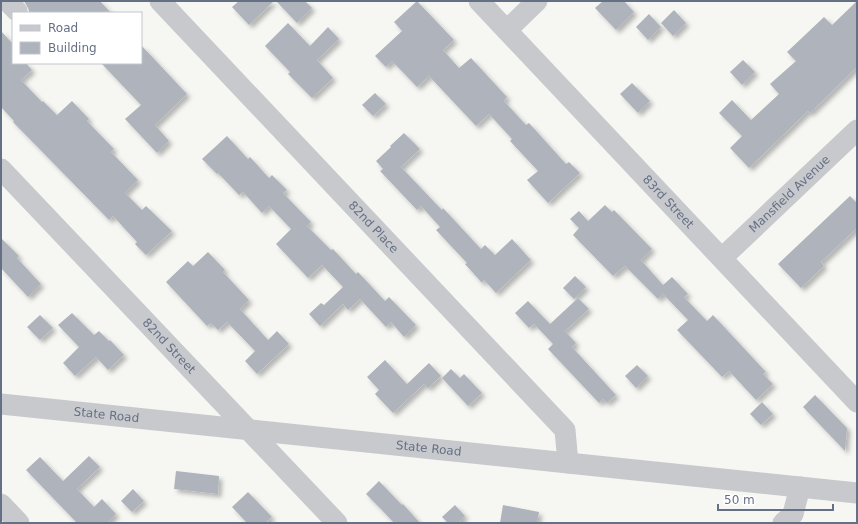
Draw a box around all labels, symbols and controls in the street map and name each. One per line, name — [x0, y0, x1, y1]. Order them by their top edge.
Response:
legend — [12, 12, 142, 64]
text: Road — [48, 21, 78, 35]
text: Building — [48, 41, 97, 55]
street label: Mansfield Avenue — [746, 152, 833, 236]
street label: 83rd Street — [640, 172, 697, 232]
street label: 82nd Place — [346, 198, 401, 256]
street label: 82nd Street — [140, 315, 199, 377]
street label: State Road — [73, 405, 140, 425]
street label: State Road — [395, 438, 462, 459]
scale bar — [718, 486, 833, 512]
text: 50 m — [724, 493, 755, 507]

